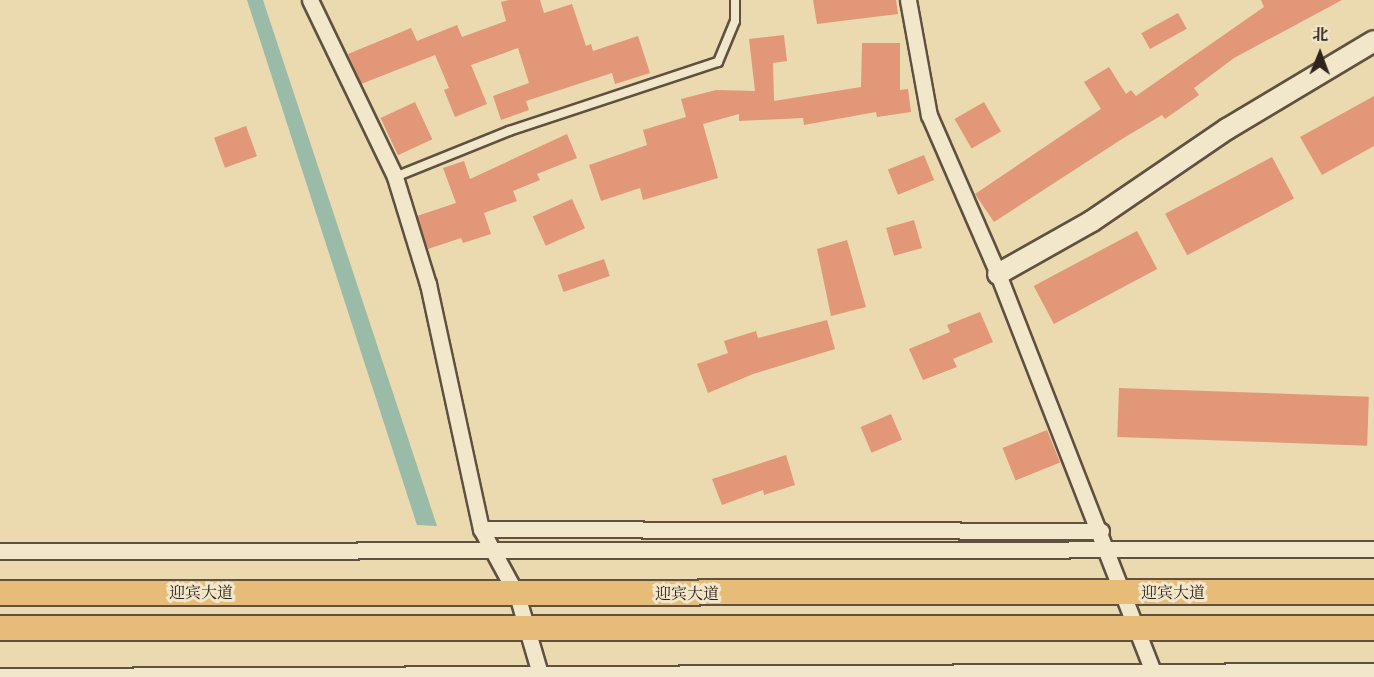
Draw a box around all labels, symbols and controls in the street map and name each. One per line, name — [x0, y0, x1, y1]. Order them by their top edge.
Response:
north arrow — [1290, 24, 1350, 84]
text: 北 — [1312, 28, 1328, 44]
street label: 迎宾大道 — [169, 584, 233, 604]
street label: 迎宾大道 — [1141, 584, 1205, 604]
street label: 迎宾大道 — [655, 585, 719, 605]

